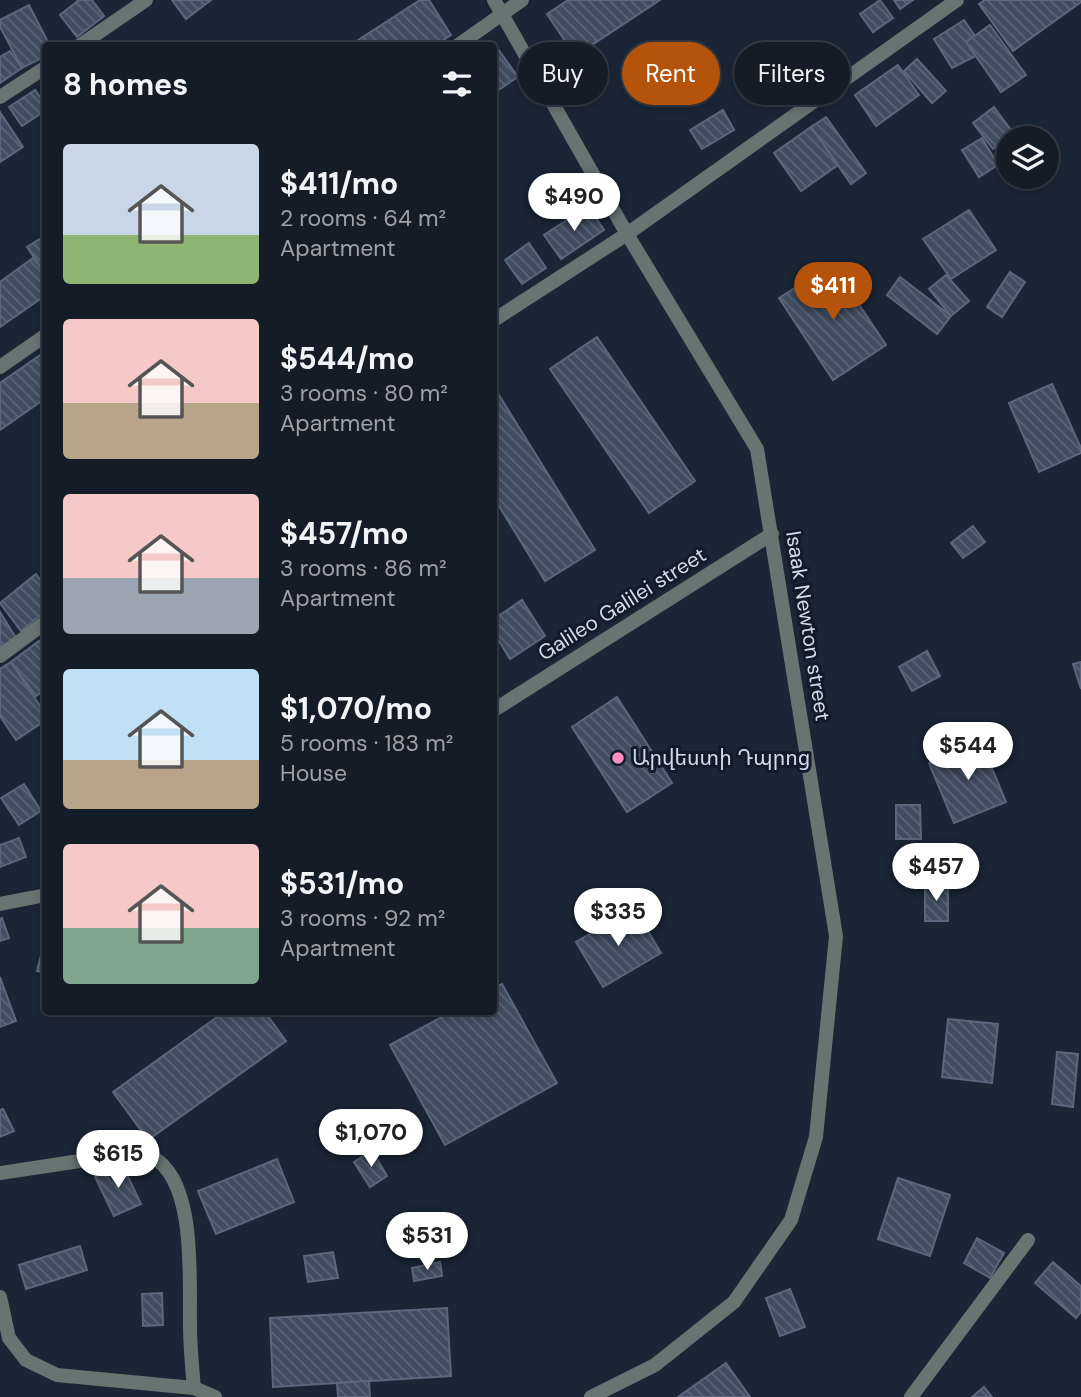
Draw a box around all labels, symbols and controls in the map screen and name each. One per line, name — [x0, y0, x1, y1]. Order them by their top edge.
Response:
chip: Buy — [518, 42, 608, 105]
chip: Rent — [622, 42, 720, 105]
chip: Filters — [734, 42, 850, 105]
text: 8 homes — [63, 65, 188, 104]
icon: filters — [438, 65, 476, 103]
map controls — [996, 126, 1059, 189]
button: layers — [996, 126, 1059, 189]
text: $411/mo — [280, 164, 398, 203]
icon: home — [119, 172, 203, 256]
pin: $490 — [533, 174, 615, 233]
text: $490 — [544, 181, 604, 211]
text: 2 rooms · 64 m² — [280, 203, 446, 233]
text: Apartment — [280, 233, 395, 263]
pin: $411 — [792, 262, 874, 322]
text: $411 — [810, 270, 856, 300]
text: $544/mo — [280, 339, 415, 378]
icon: home — [119, 347, 203, 431]
text: 3 rooms · 80 m² — [280, 378, 448, 408]
text: Apartment — [280, 408, 395, 438]
text: $457/mo — [280, 514, 409, 553]
icon: home — [119, 522, 203, 606]
street label: Isaak Newton street — [779, 529, 837, 723]
street label: Galileo Galilei street — [533, 541, 711, 667]
text: 3 rooms · 86 m² — [280, 553, 447, 583]
text: Apartment — [280, 583, 395, 613]
text: $1,070/mo — [280, 689, 432, 728]
icon: home — [119, 697, 203, 781]
pin: $544 — [927, 722, 1009, 782]
text: 5 rooms · 183 m² — [280, 728, 453, 758]
text: $544 — [939, 730, 997, 760]
place label: Արվեստի Դպրոց — [632, 744, 810, 772]
marker: Արվեստի Դպրոց — [610, 750, 626, 766]
text: House — [280, 758, 347, 788]
pin: $457 — [895, 844, 977, 903]
text: $457 — [908, 851, 964, 881]
text: $531/mo — [280, 864, 404, 903]
icon: home — [119, 872, 203, 956]
pin: $335 — [577, 888, 659, 948]
text: $335 — [590, 896, 646, 926]
text: 3 rooms · 92 m² — [280, 903, 445, 933]
text: Apartment — [280, 933, 395, 963]
pin: $1,070 — [314, 1110, 428, 1169]
text: $1,070 — [335, 1117, 407, 1147]
pin: $615 — [77, 1130, 159, 1190]
text: $615 — [92, 1138, 144, 1168]
pin: $531 — [386, 1212, 468, 1272]
text: $531 — [402, 1220, 452, 1250]

